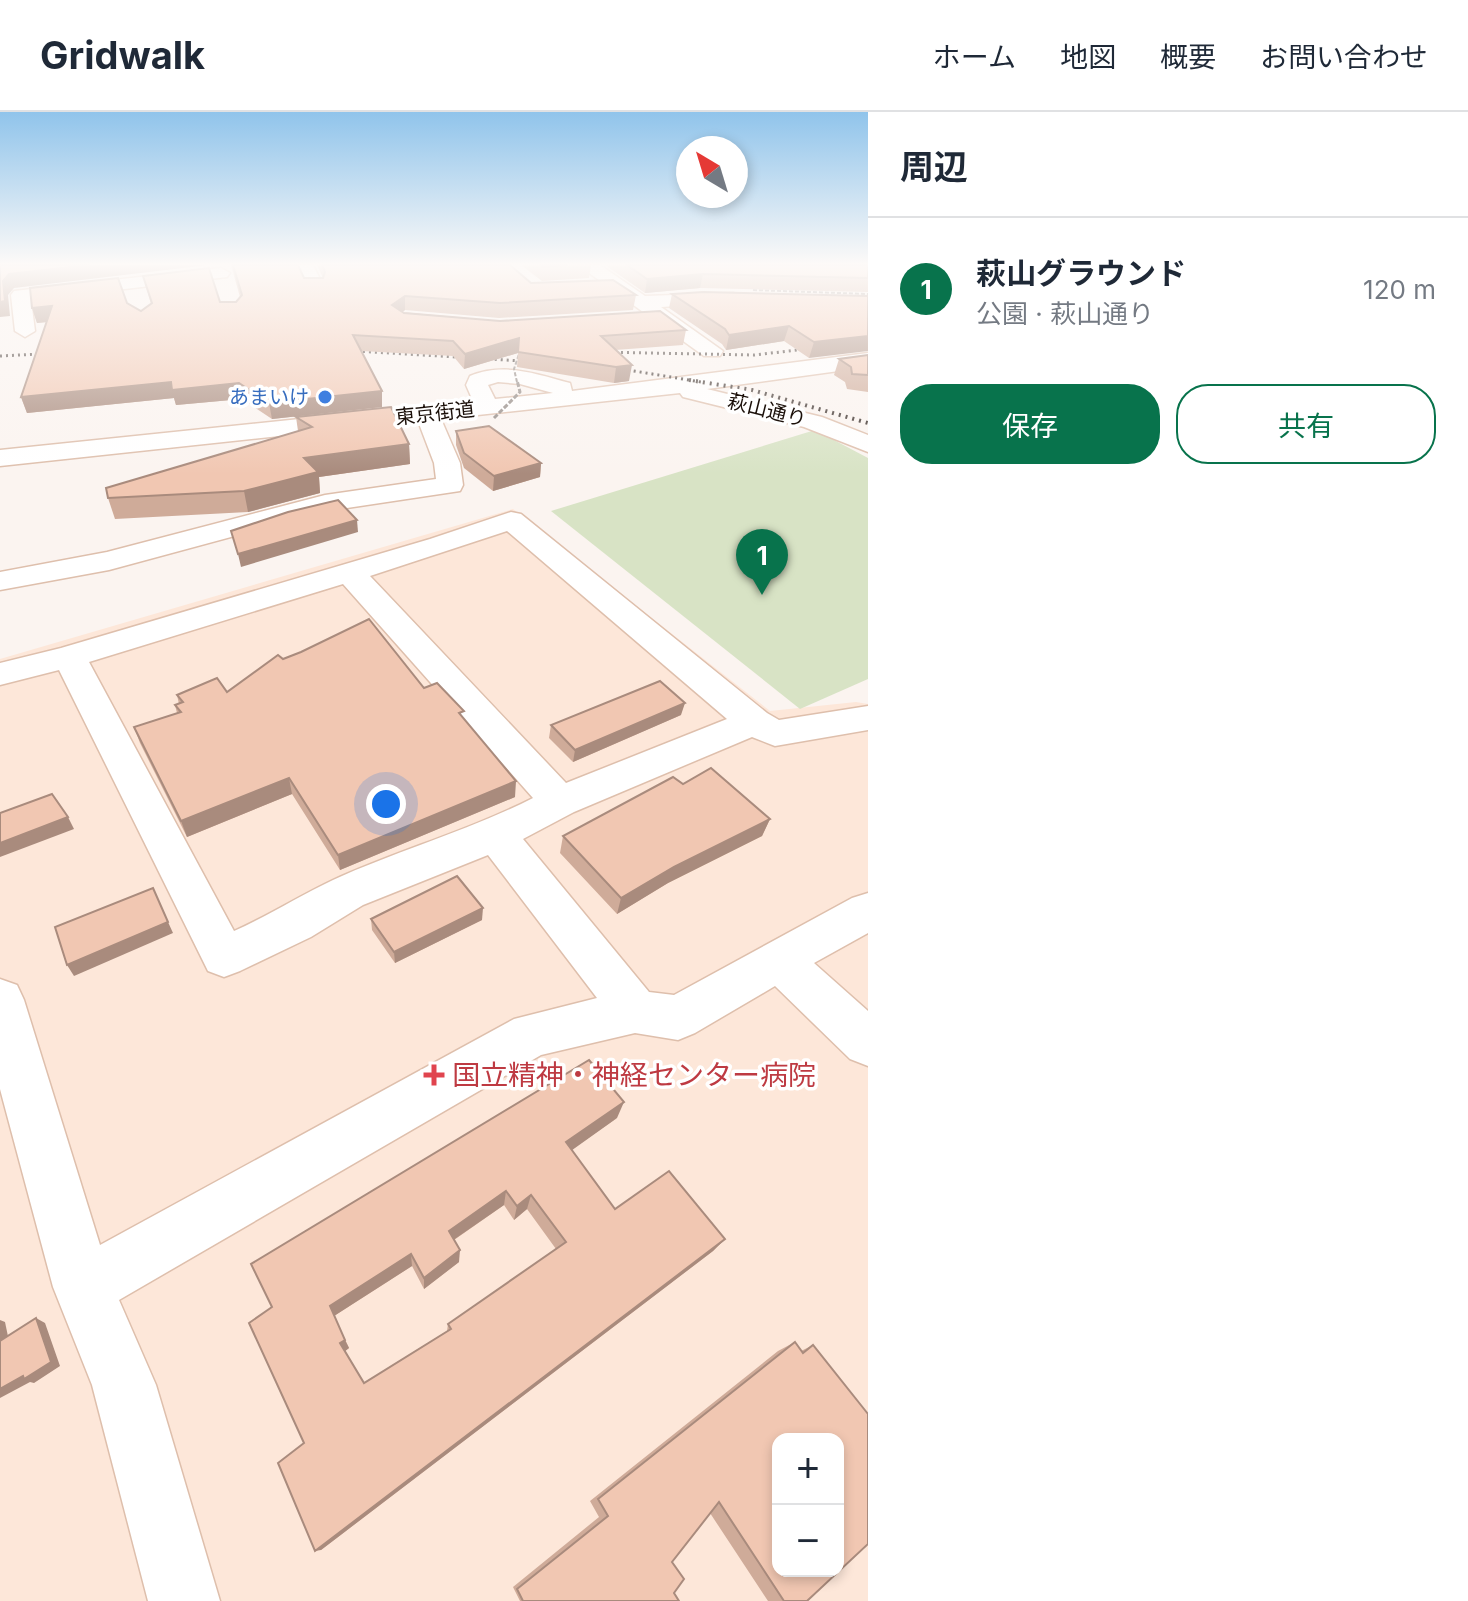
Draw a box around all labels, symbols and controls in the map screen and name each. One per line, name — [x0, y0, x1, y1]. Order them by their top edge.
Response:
text: Gridwalk — [40, 32, 205, 78]
text: ホーム — [933, 40, 1016, 74]
text: 地図 — [1060, 40, 1116, 74]
text: 概要 — [1160, 40, 1216, 74]
text: お問い合わせ — [1260, 40, 1428, 74]
north arrow — [676, 136, 748, 208]
text: 周辺 — [900, 146, 968, 187]
text: 萩山グラウンド — [976, 255, 1186, 291]
text: 1 — [920, 274, 932, 305]
text: 120 m — [1363, 274, 1436, 305]
text: 公園 · 萩山通り — [976, 298, 1154, 329]
button: 保存 — [900, 384, 1160, 464]
button: 共有 — [1176, 384, 1436, 464]
place label: あまいけ — [229, 385, 309, 409]
marker: あまいけ — [316, 388, 334, 406]
street label: 萩山通り — [725, 389, 809, 431]
street label: 東京街道 — [394, 397, 476, 429]
pin: 1 — [736, 529, 788, 595]
your location — [366, 784, 406, 824]
place label: 国立精神・神経センター病院 — [452, 1058, 816, 1092]
marker: 国立精神・神経センター病院 — [423, 1064, 445, 1086]
map controls — [772, 1433, 844, 1577]
button: + — [772, 1433, 844, 1505]
button: − — [772, 1505, 844, 1577]

